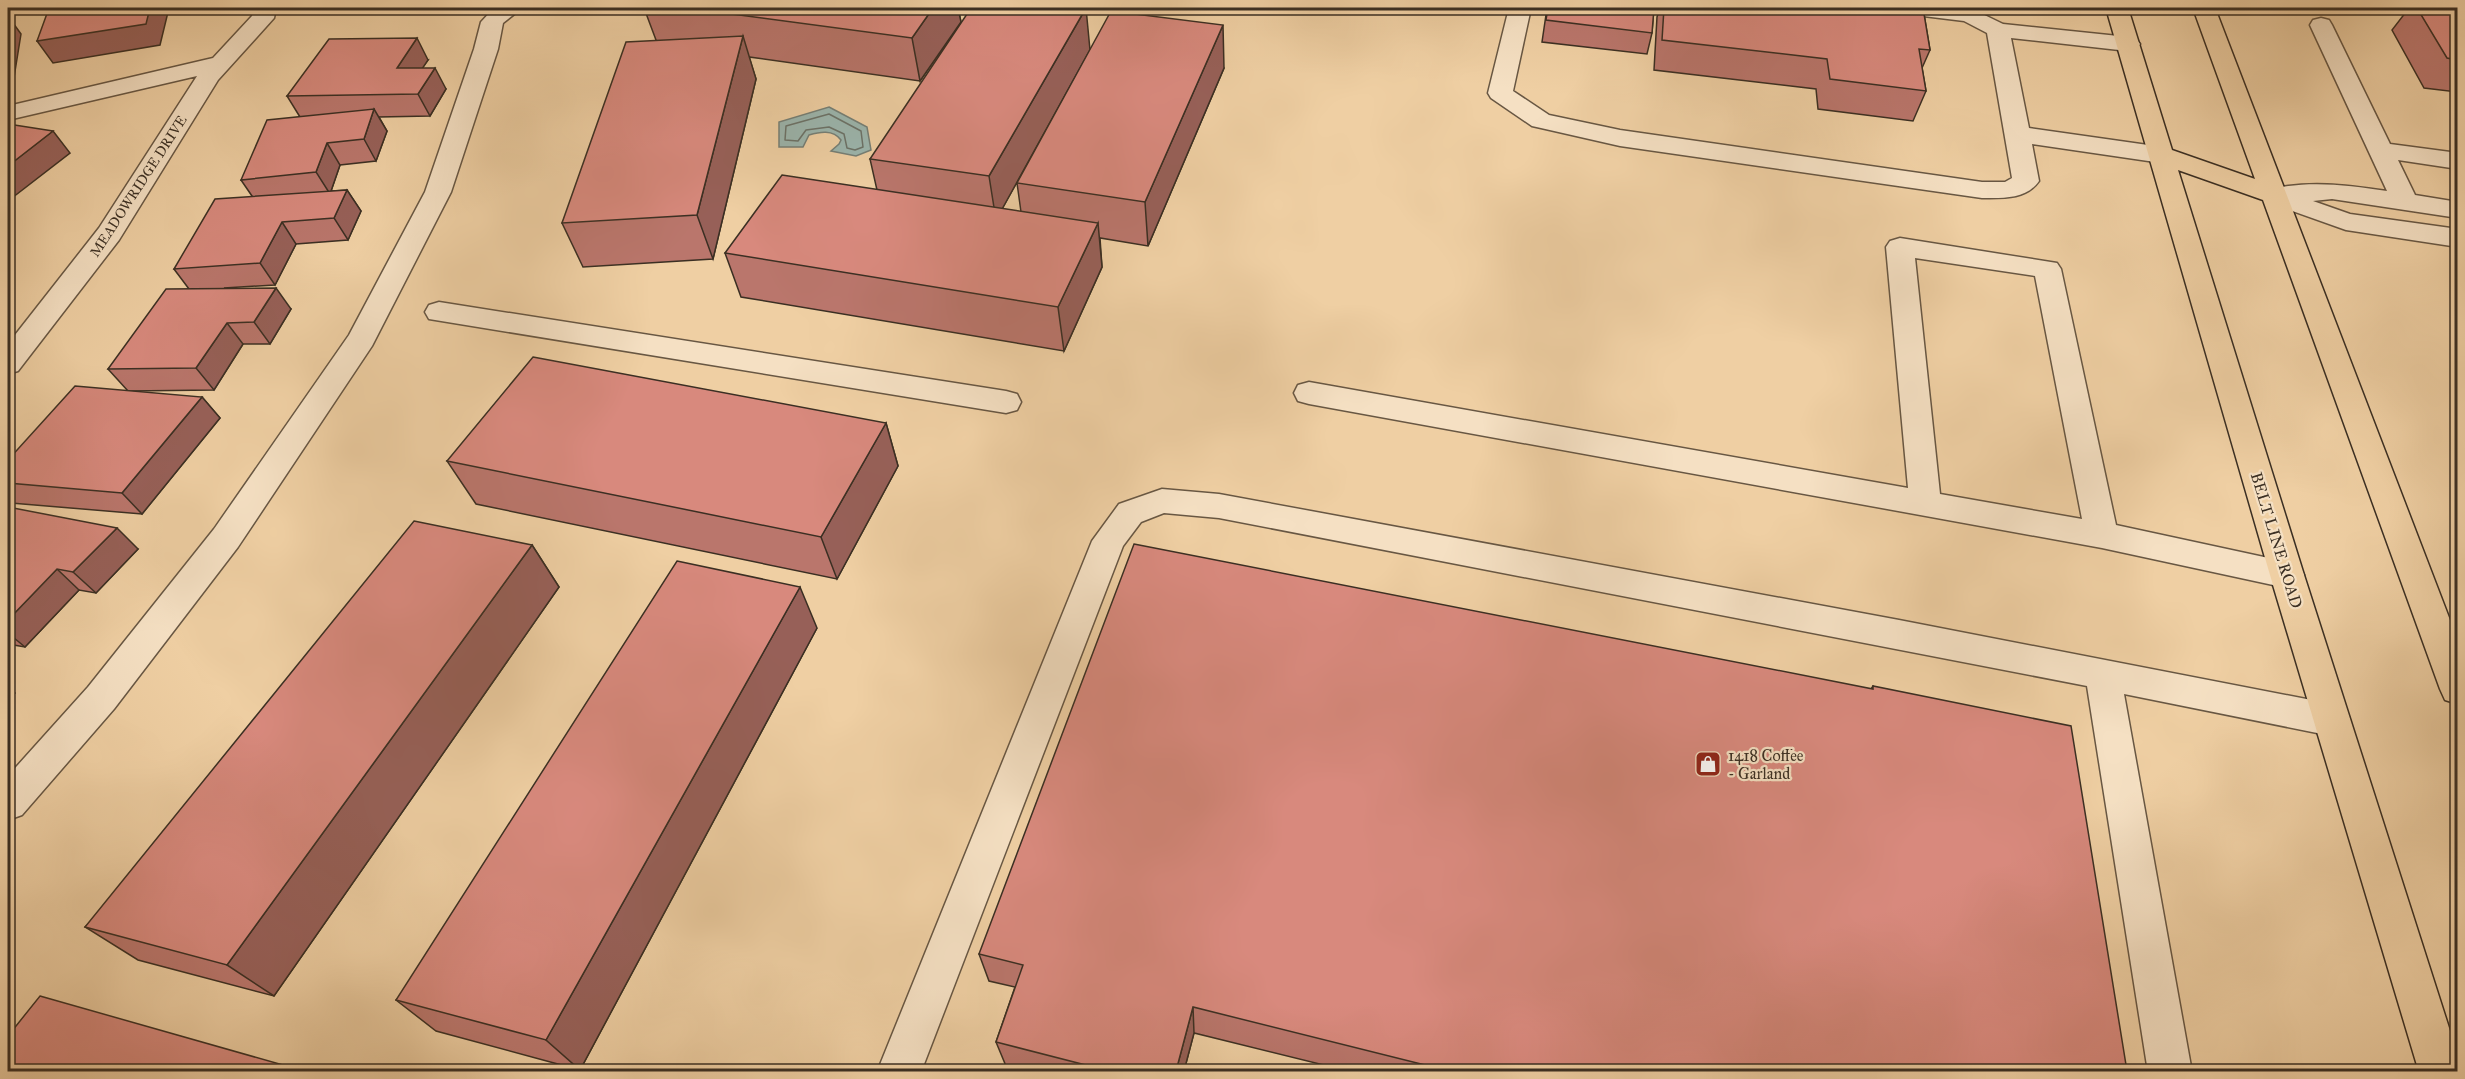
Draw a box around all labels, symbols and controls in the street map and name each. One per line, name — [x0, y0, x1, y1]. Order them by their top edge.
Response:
street label: MEADOWRIDGE DRIVE — [86, 112, 191, 260]
street label: BELT LINE ROAD — [2247, 470, 2306, 610]
place label: 1418 Coffee - Garland — [1728, 746, 1804, 783]
shop icon: 1418 Coffee - Garland — [1693, 749, 1723, 779]

